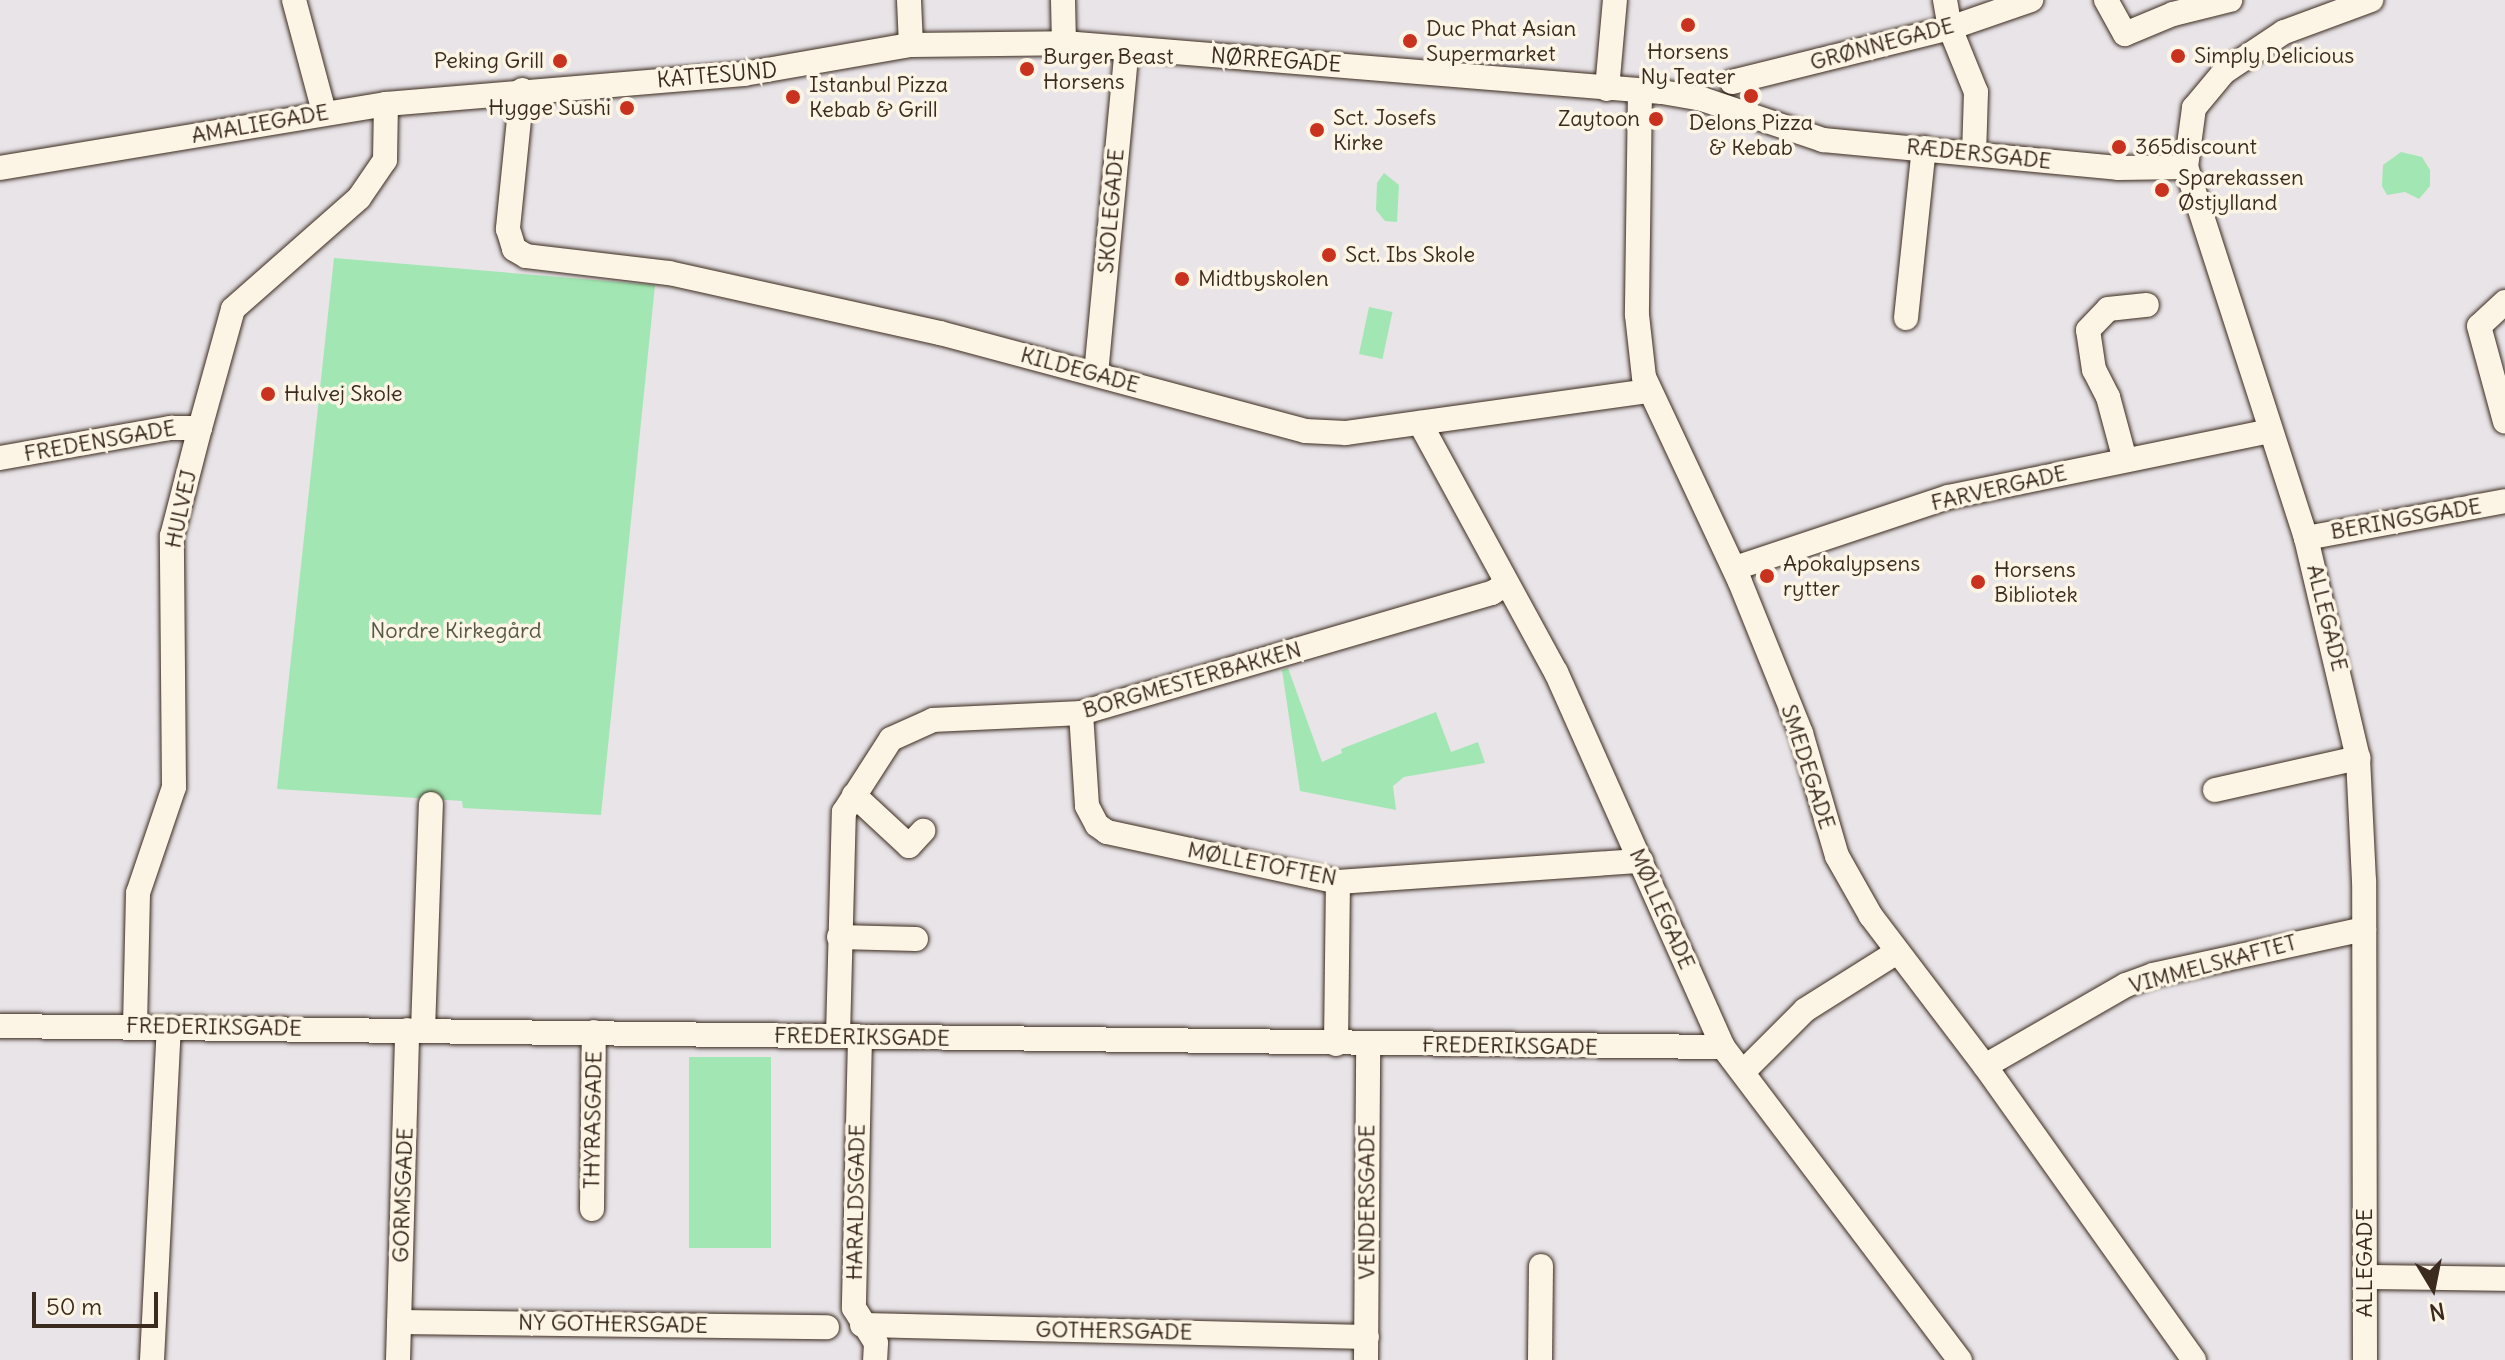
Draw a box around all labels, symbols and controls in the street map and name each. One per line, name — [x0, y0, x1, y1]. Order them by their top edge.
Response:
street label: GRØNNEGADE — [1807, 12, 1957, 76]
place label: Duc Phat Asian Supermarket — [1426, 15, 1576, 66]
marker: Horsens Ny Teater — [1679, 16, 1697, 34]
marker: Duc Phat Asian Supermarket — [1401, 32, 1419, 50]
place label: Horsens Ny Teater — [1640, 38, 1736, 90]
street label: NØRREGADE — [1210, 42, 1342, 78]
place label: Burger Beast Horsens — [1043, 43, 1174, 94]
place label: Simply Delicious — [2194, 43, 2354, 69]
marker: Simply Delicious — [2169, 47, 2187, 65]
place label: Peking Grill — [434, 48, 544, 74]
marker: Peking Grill — [551, 52, 569, 70]
street label: KATTESUND — [656, 57, 778, 93]
marker: Burger Beast Horsens — [1018, 60, 1036, 78]
place label: Istanbul Pizza Kebab & Grill — [809, 71, 948, 122]
marker: Delons Pizza & Kebab — [1742, 87, 1760, 105]
marker: Istanbul Pizza Kebab & Grill — [784, 88, 802, 106]
place label: Hygge Sushi — [488, 95, 611, 121]
street label: AMALIEGADE — [189, 99, 331, 149]
marker: Hygge Sushi — [618, 99, 636, 117]
place label: Sct. Josefs Kirke — [1333, 104, 1436, 156]
place label: Zaytoon — [1558, 106, 1640, 132]
place label: Delons Pizza & Kebab — [1689, 109, 1813, 160]
marker: Zaytoon — [1647, 110, 1665, 128]
marker: Sct. Josefs Kirke — [1308, 121, 1326, 139]
street label: RÆDERSGADE — [1905, 133, 2053, 175]
place label: 365discount — [2135, 134, 2257, 160]
marker: 365discount — [2110, 138, 2128, 156]
street label: SKOLEGADE — [1092, 147, 1130, 275]
place label: Sparekassen Østjylland — [2178, 164, 2304, 216]
marker: Sparekassen Østjylland — [2153, 181, 2171, 199]
place label: Sct. Ibs Skole — [1345, 242, 1475, 268]
marker: Sct. Ibs Skole — [1320, 246, 1338, 264]
place label: Midtbyskolen — [1198, 266, 1329, 292]
marker: Midtbyskolen — [1173, 270, 1191, 288]
street label: KILDEGADE — [1018, 341, 1142, 399]
place label: Hulvej Skole — [284, 381, 403, 407]
marker: Hulvej Skole — [259, 385, 277, 403]
street label: FREDENSGADE — [22, 415, 178, 467]
street label: FARVERGADE — [1928, 460, 2070, 516]
street label: HULVEJ — [160, 468, 202, 550]
street label: BERINGSGADE — [2328, 493, 2484, 545]
place label: Apokalypsens rytter — [1783, 550, 1920, 602]
place label: Horsens Bibliotek — [1994, 556, 2078, 608]
street label: ALLEGADE — [2301, 562, 2353, 674]
marker: Apokalypsens rytter — [1758, 567, 1776, 585]
marker: Horsens Bibliotek — [1969, 573, 1987, 591]
park label: Nordre Kirkegård — [370, 618, 542, 644]
street label: BORGMESTERBAKKEN — [1080, 636, 1304, 724]
street label: SMEDEGADE — [1775, 701, 1841, 833]
street label: MØLLETOFTEN — [1185, 837, 1339, 891]
street label: MØLLEGADE — [1624, 844, 1700, 974]
street label: VIMMELSKAFTET — [2126, 929, 2300, 999]
street label: FREDERIKSGADE — [126, 1012, 302, 1042]
street label: FREDERIKSGADE — [774, 1022, 950, 1052]
street label: FREDERIKSGADE — [1422, 1031, 1598, 1061]
street label: THYRASGADE — [579, 1051, 607, 1189]
street label: HARALDSGADE — [841, 1124, 871, 1280]
street label: VENDERSGADE — [1354, 1124, 1380, 1280]
street label: GORMSGADE — [387, 1127, 419, 1263]
street label: ALLEGADE — [2352, 1208, 2378, 1318]
north arrow — [2393, 1248, 2473, 1328]
scale bar — [36, 1276, 162, 1326]
text: 50 m — [46, 1291, 102, 1321]
text: N — [2427, 1297, 2447, 1327]
street label: NY GOTHERSGADE — [518, 1309, 708, 1339]
street label: GOTHERSGADE — [1035, 1316, 1193, 1346]

